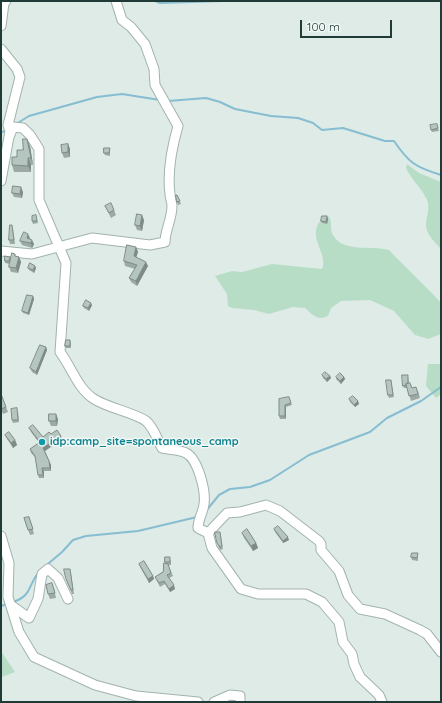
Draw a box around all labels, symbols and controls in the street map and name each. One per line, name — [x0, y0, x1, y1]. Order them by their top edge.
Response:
scale bar — [302, 12, 394, 38]
text: 100 m — [307, 19, 340, 34]
place label: idp:camp_site=spontaneous_camp — [50, 435, 239, 449]
marker: idp:camp_site=spontaneous_camp — [37, 437, 47, 447]

